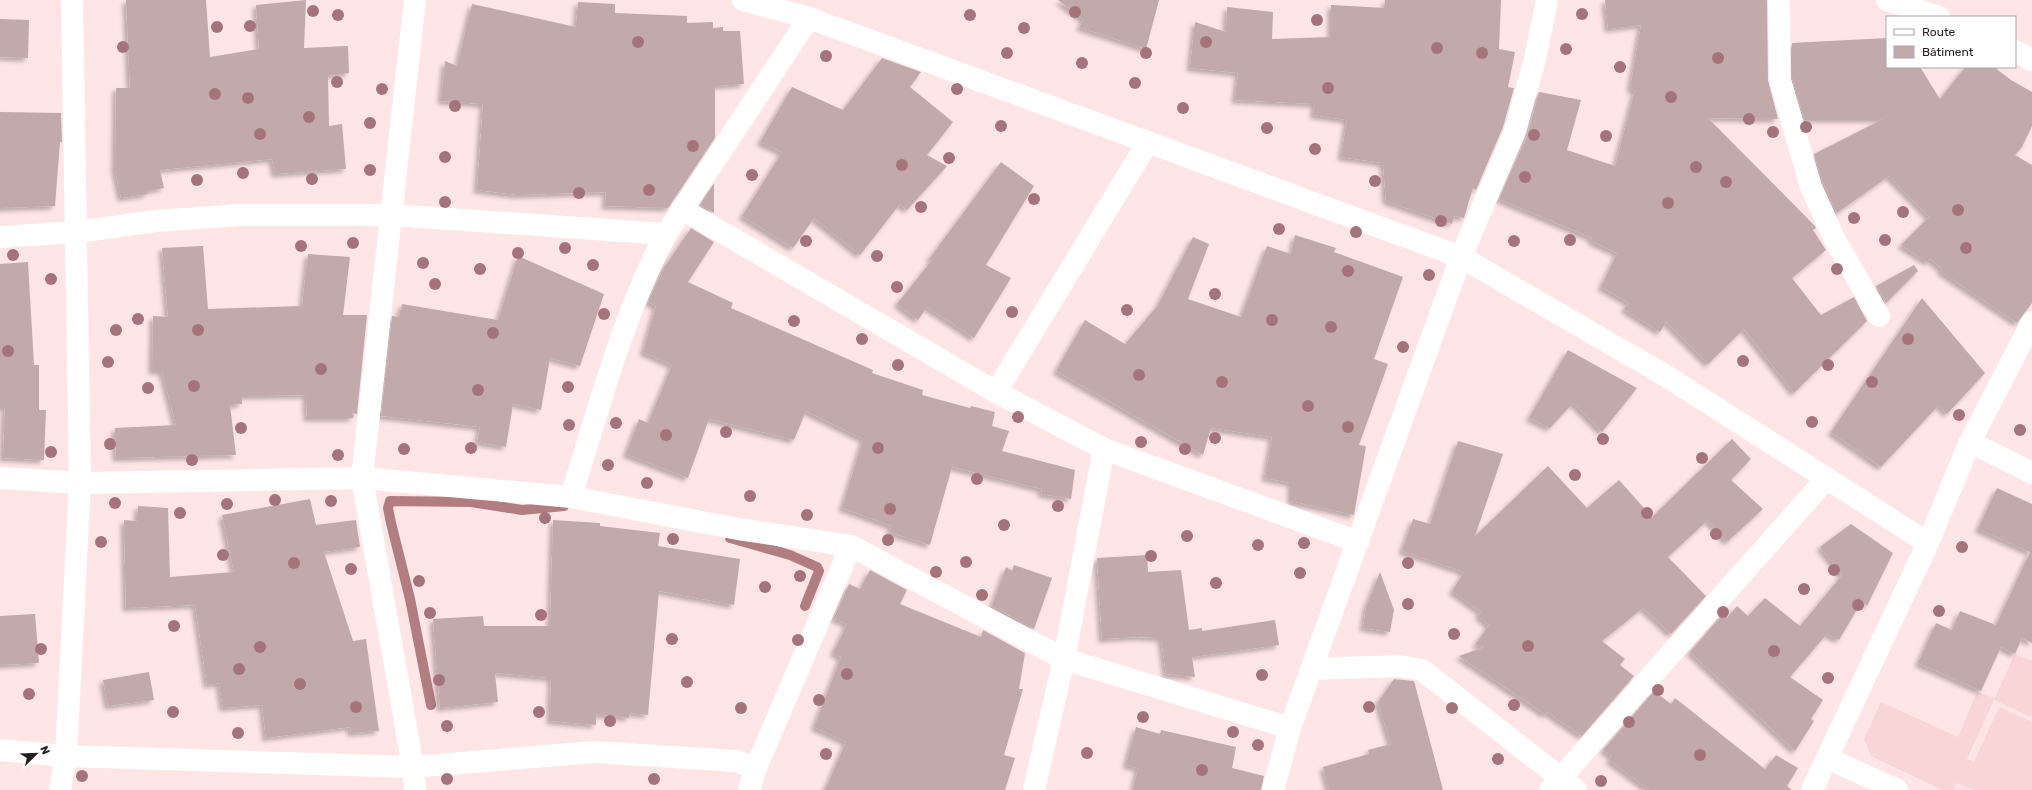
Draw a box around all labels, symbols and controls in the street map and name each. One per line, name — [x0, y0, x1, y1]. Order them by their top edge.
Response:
legend — [1886, 16, 2016, 68]
text: Route — [1922, 25, 1956, 39]
text: Bâtiment — [1922, 45, 1974, 59]
north arrow — [16, 734, 56, 774]
text: N — [37, 744, 52, 757]

